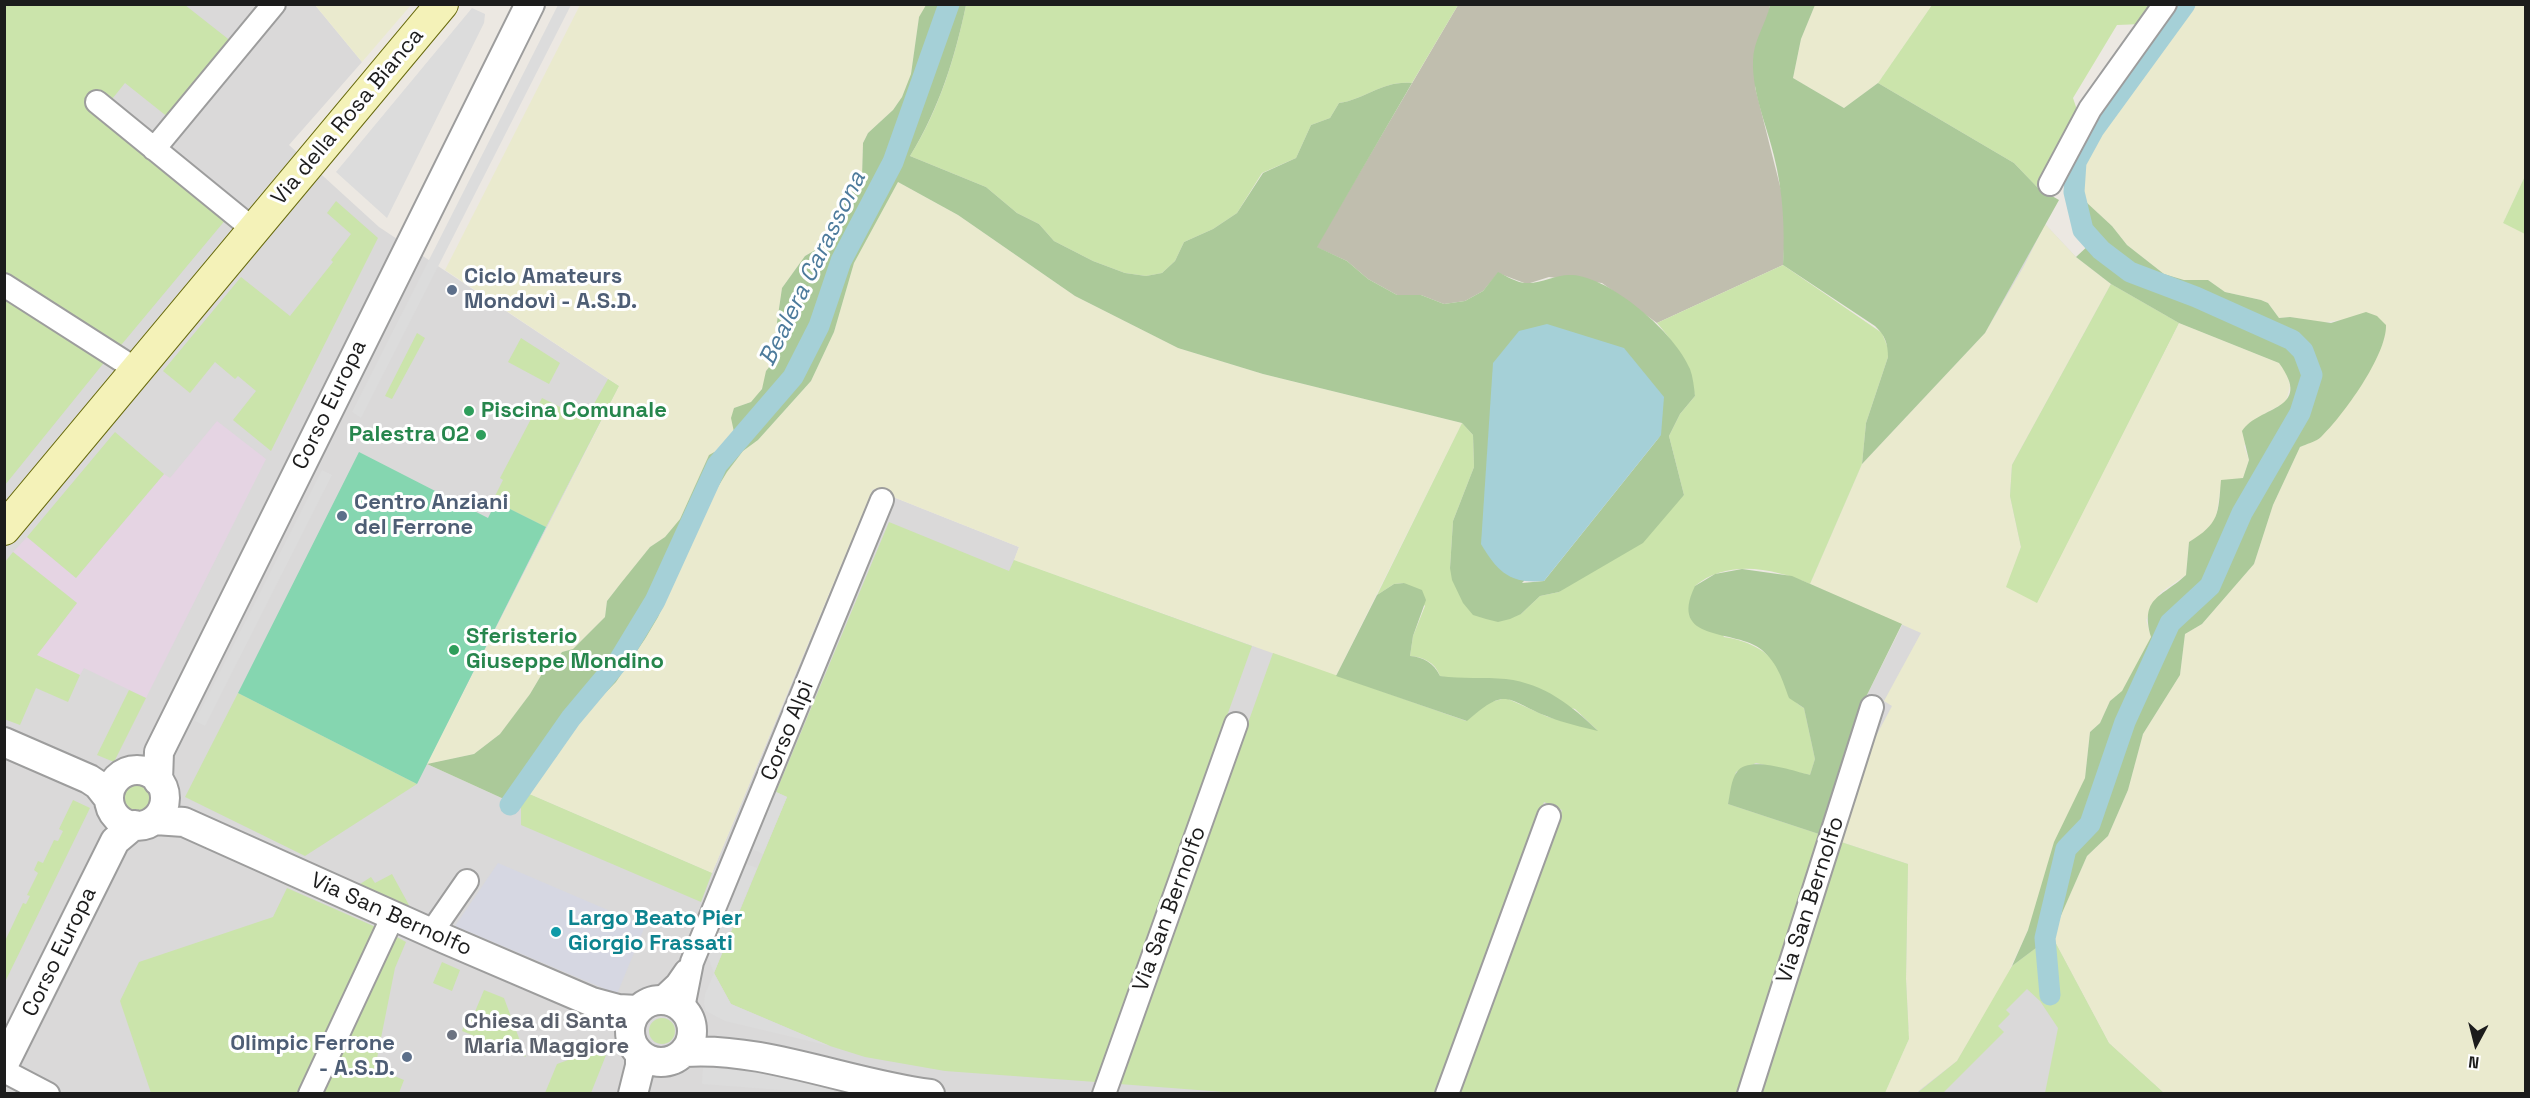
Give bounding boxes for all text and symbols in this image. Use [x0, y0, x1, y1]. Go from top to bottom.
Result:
street label: Via della Rosa Bianca [266, 23, 430, 211]
water label: Bealera Carassona [753, 167, 873, 371]
place label: Ciclo Amateurs Mondovì - A.S.D. [464, 264, 637, 316]
marker: Ciclo Amateurs Mondovì - A.S.D. [445, 283, 459, 297]
street label: Corso Europa [287, 336, 373, 474]
place label: Piscina Comunale [481, 398, 667, 424]
marker: Piscina Comunale [462, 404, 476, 418]
place label: Palestra O2 [349, 422, 469, 448]
marker: Palestra O2 [474, 428, 488, 442]
place label: Centro Anziani del Ferrone [354, 490, 508, 542]
marker: Centro Anziani del Ferrone [335, 509, 349, 523]
place label: Sferisterio Giuseppe Mondino [466, 624, 664, 676]
marker: Sferisterio Giuseppe Mondino [447, 643, 461, 657]
street label: Corso Alpi [756, 677, 820, 785]
street label: Via San Bernolfo [1772, 813, 1850, 987]
street label: Via San Bernolfo [1128, 823, 1212, 995]
street label: Via San Bernolfo [306, 868, 476, 962]
street label: Corso Europa [17, 883, 103, 1021]
place label: Largo Beato Pier Giorgio Frassati [568, 906, 743, 957]
marker: Largo Beato Pier Giorgio Frassati [549, 925, 563, 939]
place label: Chiesa di Santa Maria Maggiore [464, 1009, 629, 1060]
north arrow [2446, 1014, 2506, 1074]
marker: Chiesa di Santa Maria Maggiore [445, 1028, 459, 1042]
place label: Olimpic Ferrone - A.S.D. [230, 1031, 395, 1082]
marker: Olimpic Ferrone - A.S.D. [400, 1050, 414, 1064]
text: N [2467, 1051, 2480, 1073]

